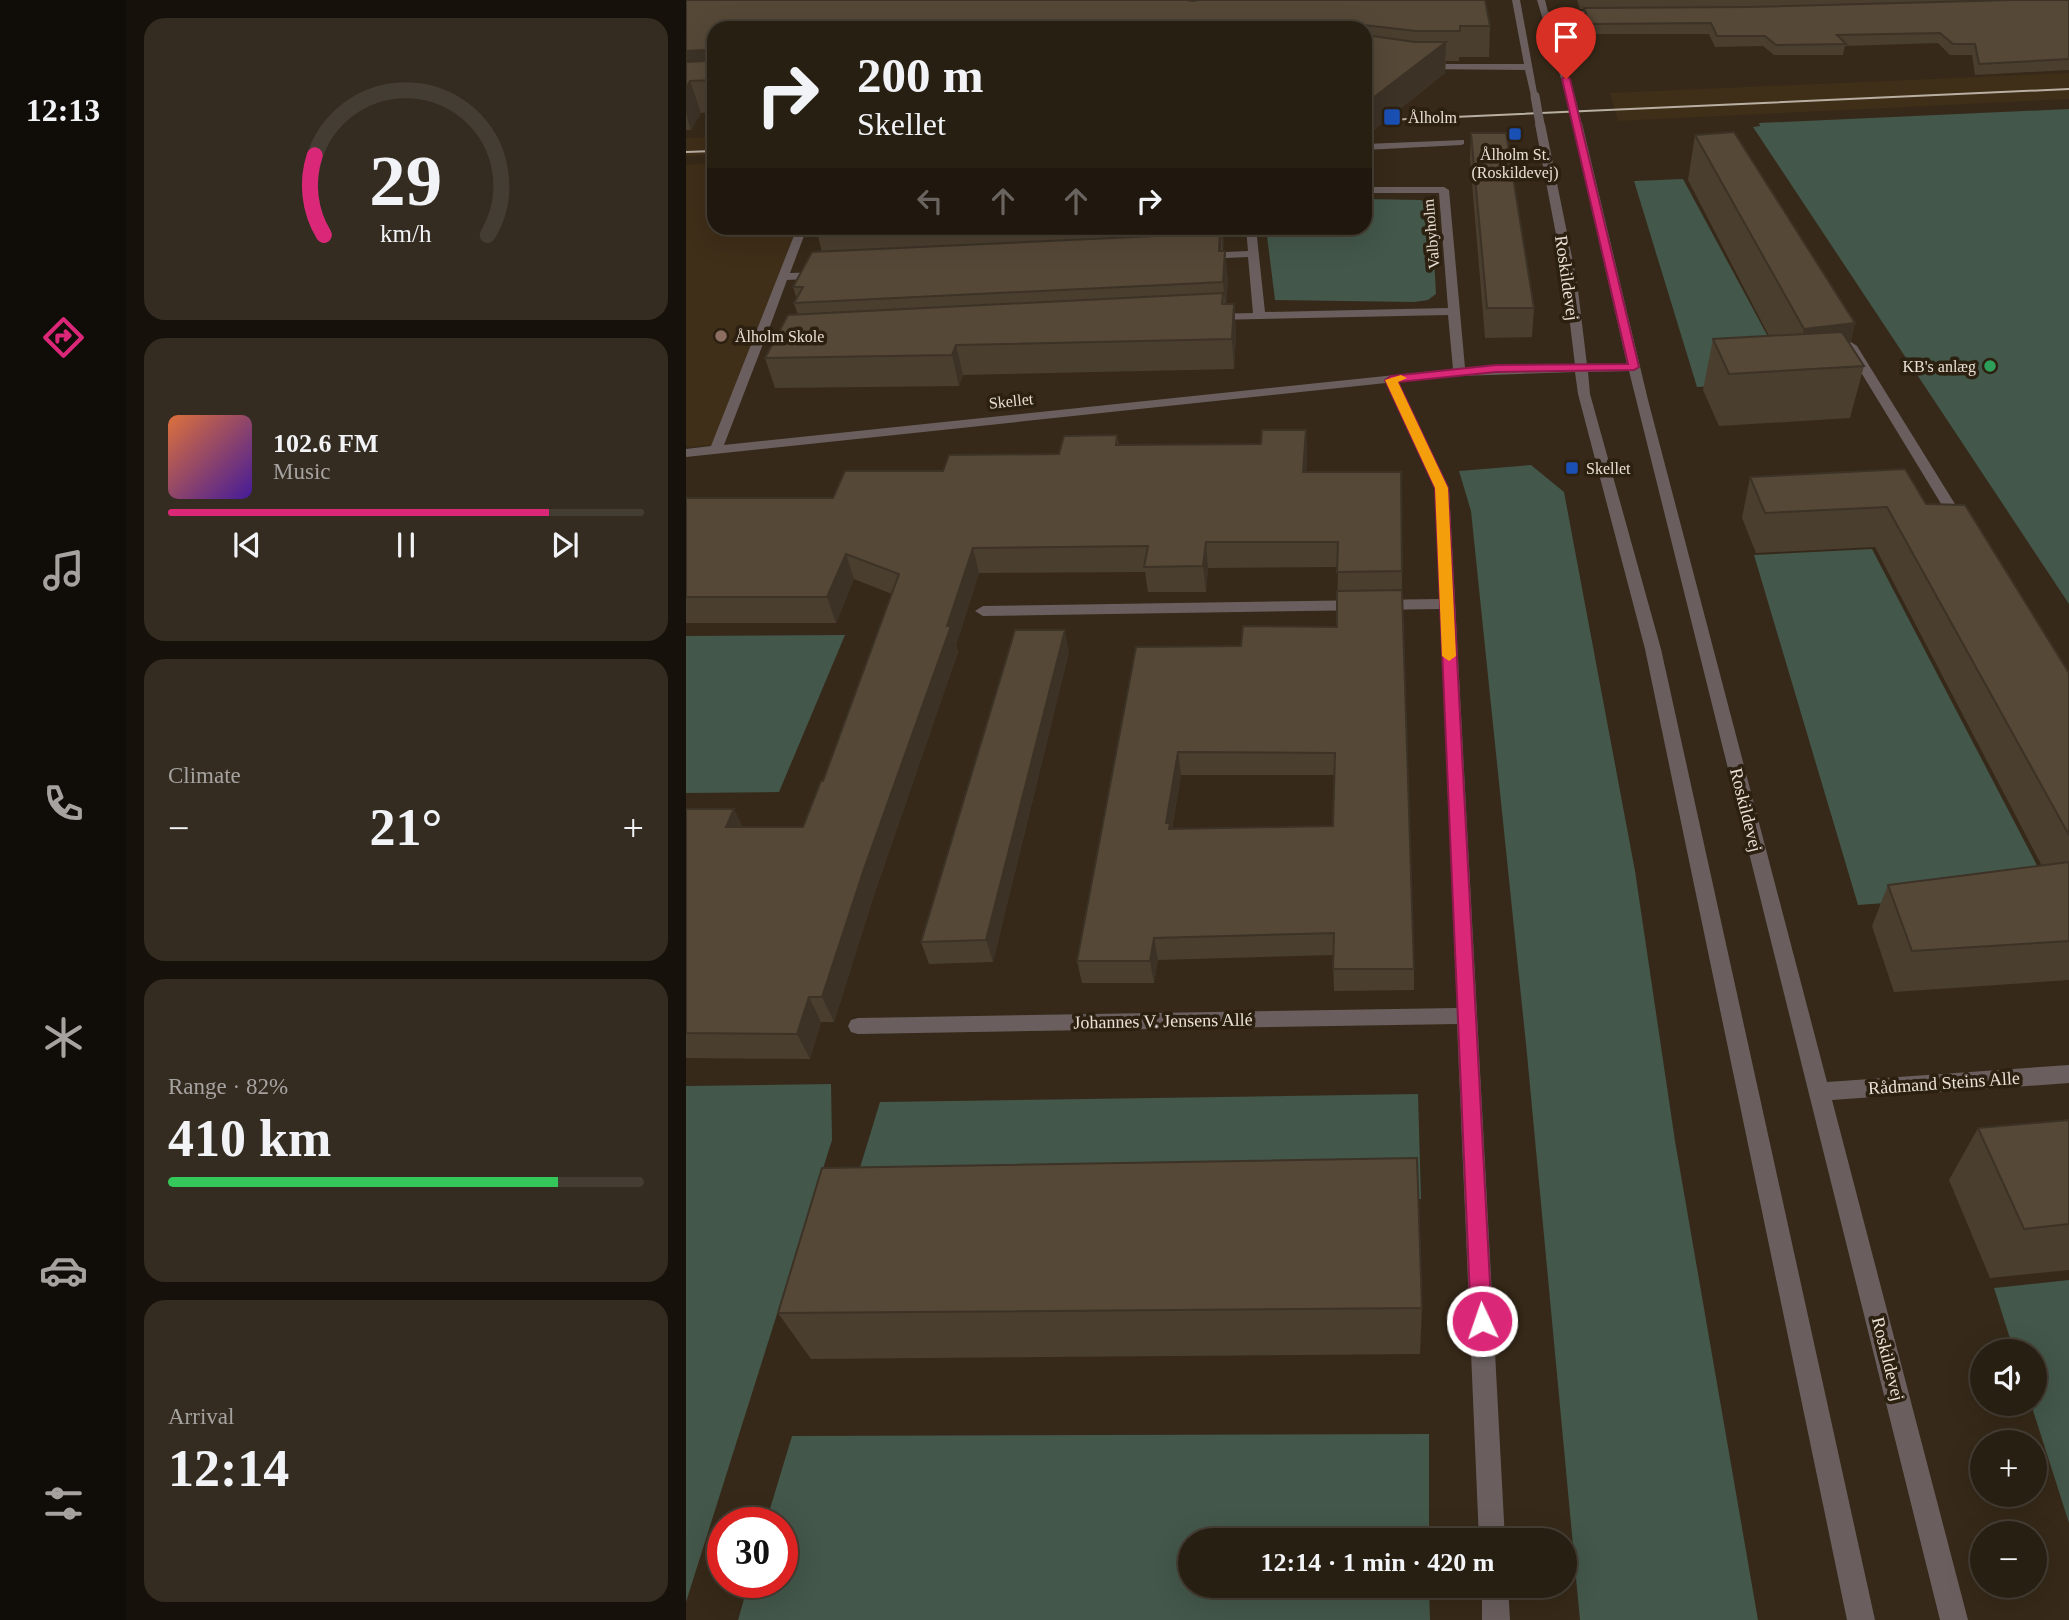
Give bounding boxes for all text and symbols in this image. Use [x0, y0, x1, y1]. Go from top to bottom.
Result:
pin [1536, 7, 1596, 79]
icon: arrive [1547, 18, 1585, 56]
text: 200 m [857, 48, 984, 103]
icon: right [742, 49, 833, 140]
text: 12:13 [26, 92, 100, 128]
text: Skellet [857, 106, 946, 142]
marker: Ålholm [1382, 107, 1402, 127]
place label: Ålholm [1408, 109, 1457, 126]
marker: Ålholm St. (Roskildevej) [1507, 126, 1523, 142]
text: 29 [370, 141, 442, 222]
place label: Ålholm St. (Roskildevej) [1471, 146, 1559, 182]
icon: left [911, 182, 949, 220]
icon: ahead [984, 182, 1022, 220]
icon: ahead [1057, 182, 1095, 220]
icon: right [1130, 182, 1168, 220]
street label: Valbyholm [1419, 198, 1444, 270]
text: km/h [380, 220, 432, 247]
street label: Roskildevej [1551, 234, 1583, 322]
icon: directions [39, 313, 88, 362]
marker: Ålholm Skole [713, 328, 729, 344]
place label: Ålholm Skole [735, 328, 824, 345]
place label: KB's anlæg [1902, 358, 1976, 376]
marker: KB's anlæg [1982, 358, 1998, 374]
street label: Skellet [988, 390, 1035, 412]
text: 102.6 FM [273, 429, 378, 458]
text: Music [273, 459, 331, 484]
marker: Skellet [1564, 460, 1580, 476]
place label: Skellet [1586, 460, 1631, 477]
icon: previous [228, 526, 266, 564]
icon: pause [387, 526, 425, 564]
icon: next [546, 526, 584, 564]
icon: music [39, 546, 88, 595]
text: Climate [168, 763, 241, 788]
street label: Roskildevej [1726, 766, 1766, 854]
icon: phone [39, 779, 88, 828]
text: 21° [370, 799, 442, 856]
text: − [168, 807, 189, 849]
text: + [623, 807, 644, 849]
street label: Johannes V. Jensens Allé [1073, 1009, 1253, 1033]
icon: climate [39, 1013, 88, 1062]
street label: Rådmand Steins Alle [1867, 1068, 2021, 1098]
text: Range · 82% [168, 1074, 288, 1099]
text: 410 km [168, 1110, 331, 1167]
icon: car [39, 1246, 88, 1295]
position arrow [1445, 1284, 1519, 1358]
street label: Roskildevej [1868, 1315, 1908, 1403]
map controls [1970, 1339, 2047, 1598]
button: sound [1970, 1339, 2047, 1416]
text: Arrival [168, 1404, 234, 1429]
button: + [1970, 1430, 2047, 1507]
text: 12:14 [168, 1440, 289, 1497]
icon: filters [39, 1479, 88, 1528]
speed limit sign: 30 [707, 1507, 798, 1598]
button: − [1970, 1521, 2047, 1598]
text: 12:14 · 1 min · 420 m [1261, 1548, 1495, 1577]

